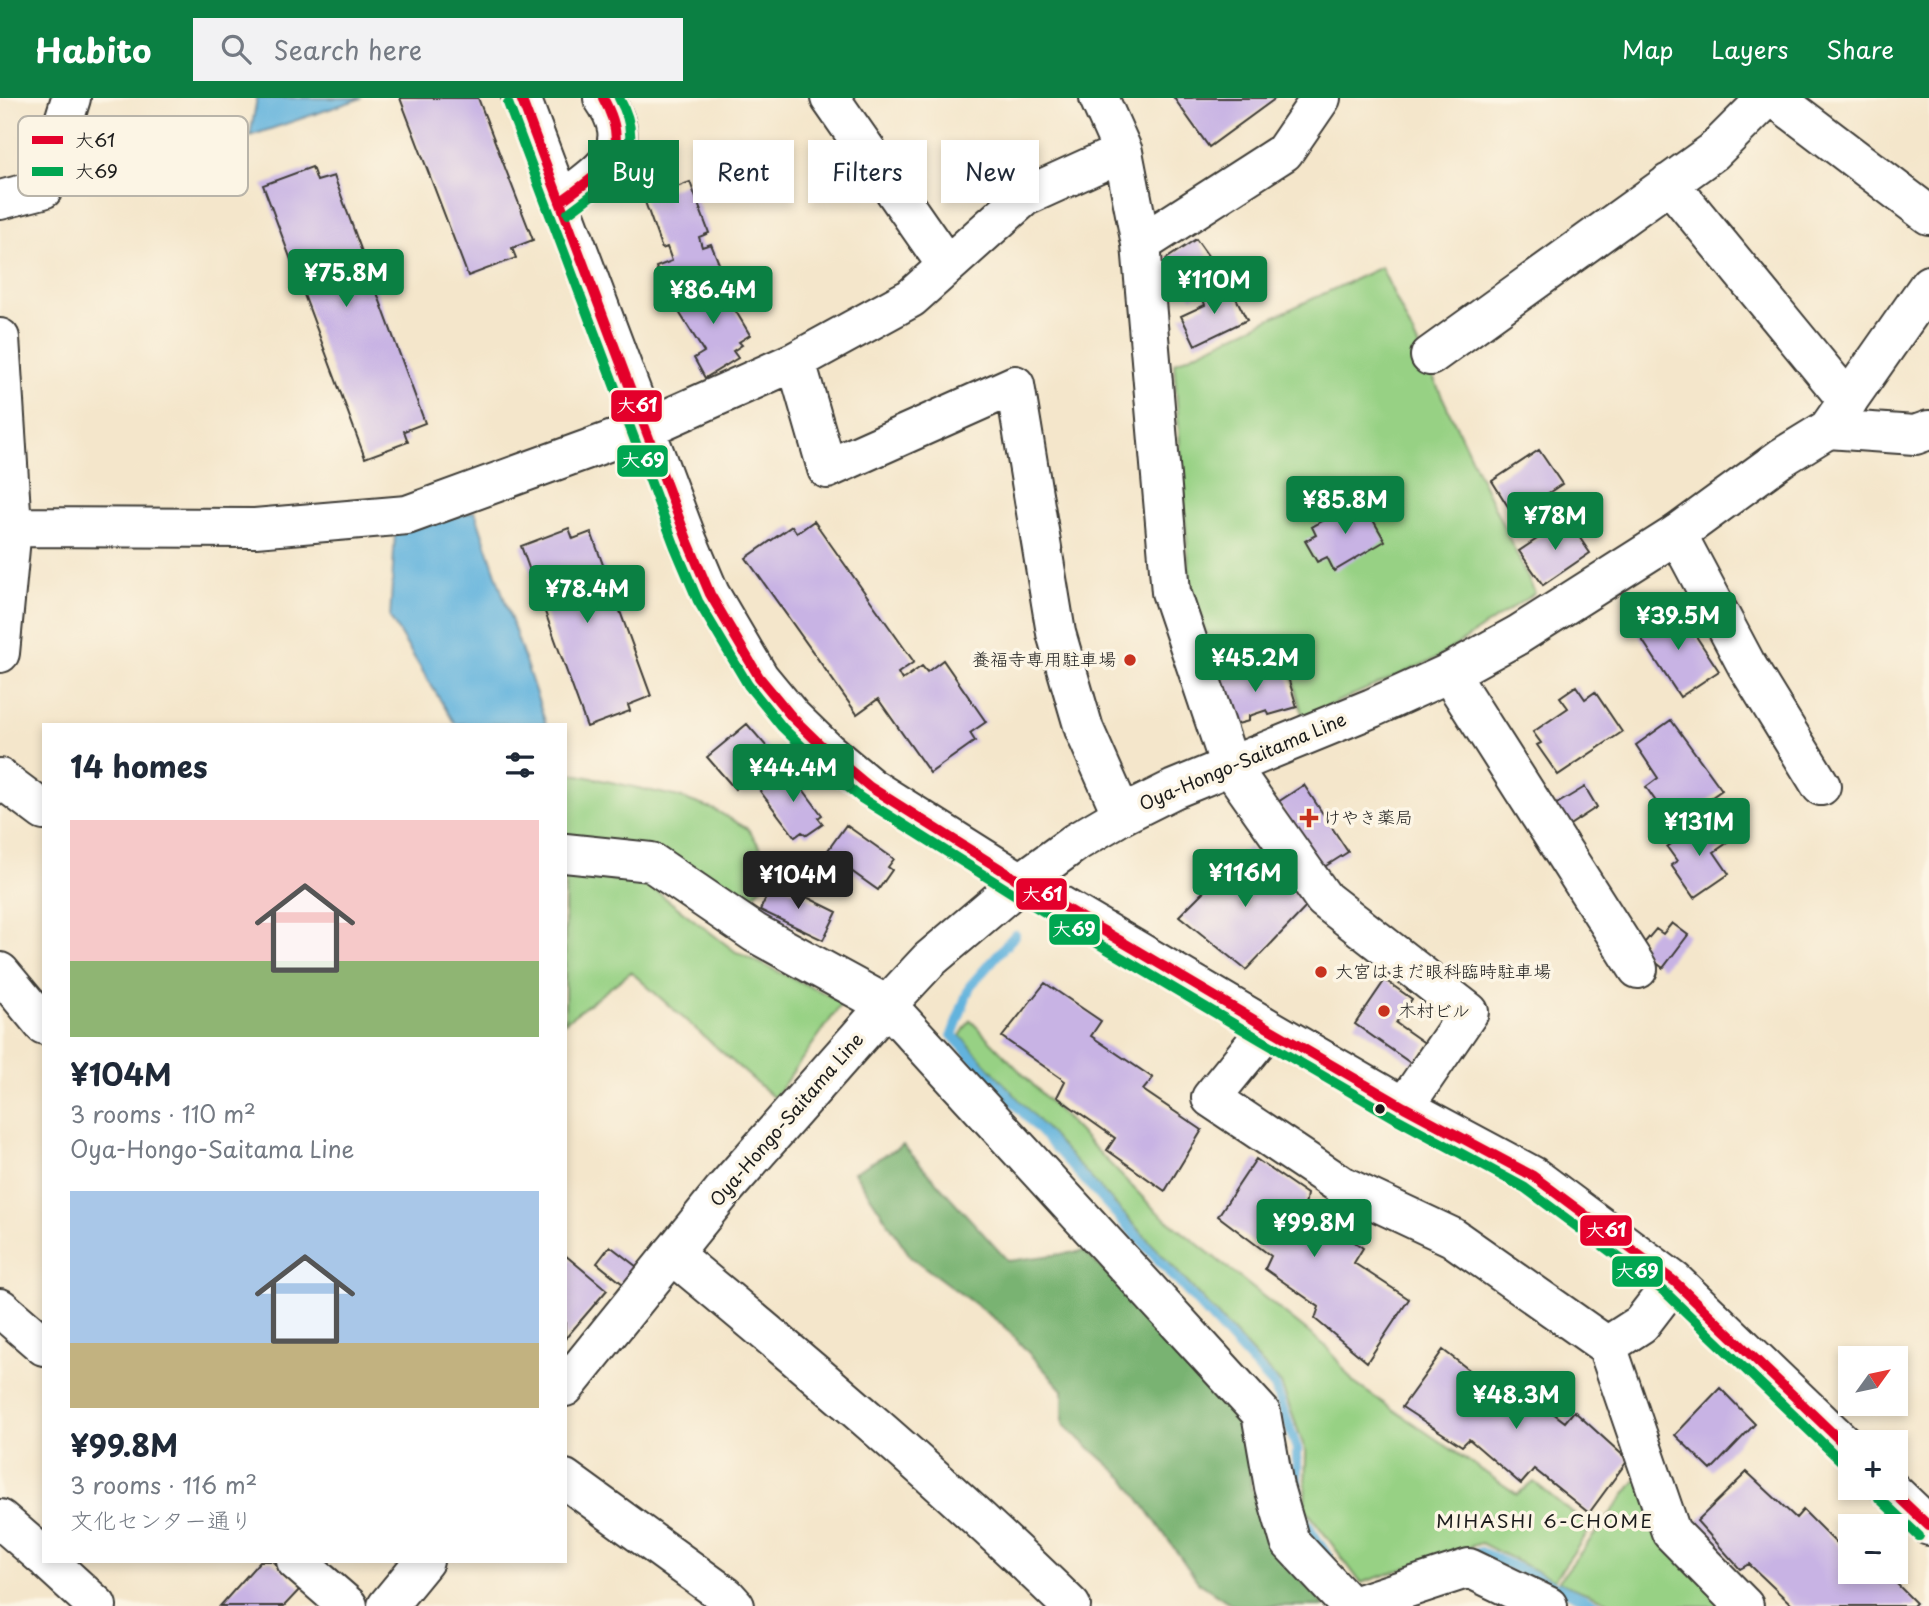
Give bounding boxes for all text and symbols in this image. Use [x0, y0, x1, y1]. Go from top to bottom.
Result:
search box [193, 18, 683, 81]
text: Habito [35, 24, 151, 74]
icon: search [217, 30, 255, 68]
text: Search here [273, 30, 422, 69]
text: Map [1622, 31, 1673, 67]
text: Layers [1711, 31, 1788, 67]
text: Share [1826, 31, 1894, 67]
legend [18, 116, 248, 196]
text: 大61 [75, 125, 115, 153]
chip: Buy [588, 140, 679, 203]
chip: Rent [693, 140, 794, 203]
chip: Filters [808, 140, 927, 203]
chip: New [941, 140, 1039, 203]
text: 大69 [75, 156, 118, 184]
pin: ¥75.8M [289, 250, 403, 309]
text: ¥75.8M [304, 254, 388, 289]
pin: ¥110M [1165, 256, 1263, 316]
text: ¥110M [1177, 261, 1251, 296]
pin: ¥86.4M [656, 266, 770, 326]
text: ¥86.4M [670, 271, 757, 306]
line badge: 大61 [610, 389, 663, 423]
text: 大61 [617, 390, 657, 418]
line badge: 大69 [616, 444, 669, 478]
text: 大69 [621, 445, 665, 473]
pin: ¥85.8M [1288, 476, 1402, 536]
text: ¥85.8M [1302, 481, 1388, 516]
pin: ¥78M [1514, 492, 1596, 552]
text: ¥78M [1523, 497, 1587, 532]
pin: ¥78.4M [530, 566, 644, 625]
text: ¥78.4M [545, 570, 629, 605]
pin: ¥39.5M [1621, 592, 1735, 652]
text: ¥39.5M [1636, 597, 1720, 632]
pin: ¥45.2M [1198, 634, 1312, 694]
text: ¥45.2M [1211, 639, 1299, 674]
place label: 養福寺専用駐車場 [972, 645, 1116, 672]
marker: 養福寺専用駐車場 [1122, 652, 1138, 668]
street label: Oya-Hongo-Saitama Line [1135, 705, 1350, 817]
text: 14 homes [70, 743, 208, 788]
pin: ¥44.4M [736, 744, 850, 804]
icon: filters [501, 746, 539, 784]
text: ¥44.4M [749, 749, 837, 784]
pin: ¥131M [1650, 798, 1748, 858]
place label: けやき薬局 [1323, 803, 1413, 830]
text: ¥131M [1664, 803, 1734, 838]
marker: けやき薬局 [1301, 810, 1317, 826]
pin: ¥116M [1196, 850, 1294, 909]
pin: ¥104M [749, 852, 847, 911]
text: ¥116M [1209, 854, 1281, 889]
text: ¥104M [759, 856, 837, 891]
icon: home [242, 865, 368, 991]
line badge: 大61 [1015, 877, 1068, 911]
text: 大61 [1022, 879, 1062, 907]
line badge: 大69 [1048, 913, 1101, 946]
text: 大69 [1052, 914, 1096, 942]
place label: 大宮はまだ眼科臨時駐車場 [1335, 957, 1551, 984]
marker: 大宮はまだ眼科臨時駐車場 [1313, 964, 1329, 980]
place label: 木村ビル [1398, 996, 1470, 1023]
marker: 木村ビル [1376, 1003, 1392, 1019]
street label: Oya-Hongo-Saitama Line [703, 1026, 869, 1212]
text: ¥104M [70, 1051, 172, 1096]
text: 3 rooms · 110 m² [70, 1096, 256, 1131]
unlabelled marker [1373, 1102, 1387, 1116]
text: Oya-Hongo-Saitama Line [70, 1131, 355, 1166]
pin: ¥99.8M [1257, 1200, 1371, 1259]
text: ¥99.8M [1273, 1204, 1355, 1239]
line badge: 大61 [1579, 1214, 1633, 1247]
text: 大61 [1586, 1215, 1626, 1243]
icon: home [242, 1236, 368, 1362]
line badge: 大69 [1611, 1255, 1664, 1288]
text: 大69 [1615, 1256, 1659, 1284]
north arrow [1838, 1346, 1908, 1416]
map controls [1838, 1346, 1908, 1584]
pin: ¥48.3M [1459, 1372, 1573, 1431]
text: ¥48.3M [1472, 1376, 1560, 1411]
text: ¥99.8M [70, 1422, 178, 1467]
button: + [1838, 1430, 1908, 1500]
text: 3 rooms · 116 m² [70, 1467, 257, 1502]
text: 文化センター通り [70, 1502, 253, 1537]
district label: MIHASHI 6-CHOME [1436, 1506, 1654, 1534]
button: − [1838, 1514, 1908, 1584]

